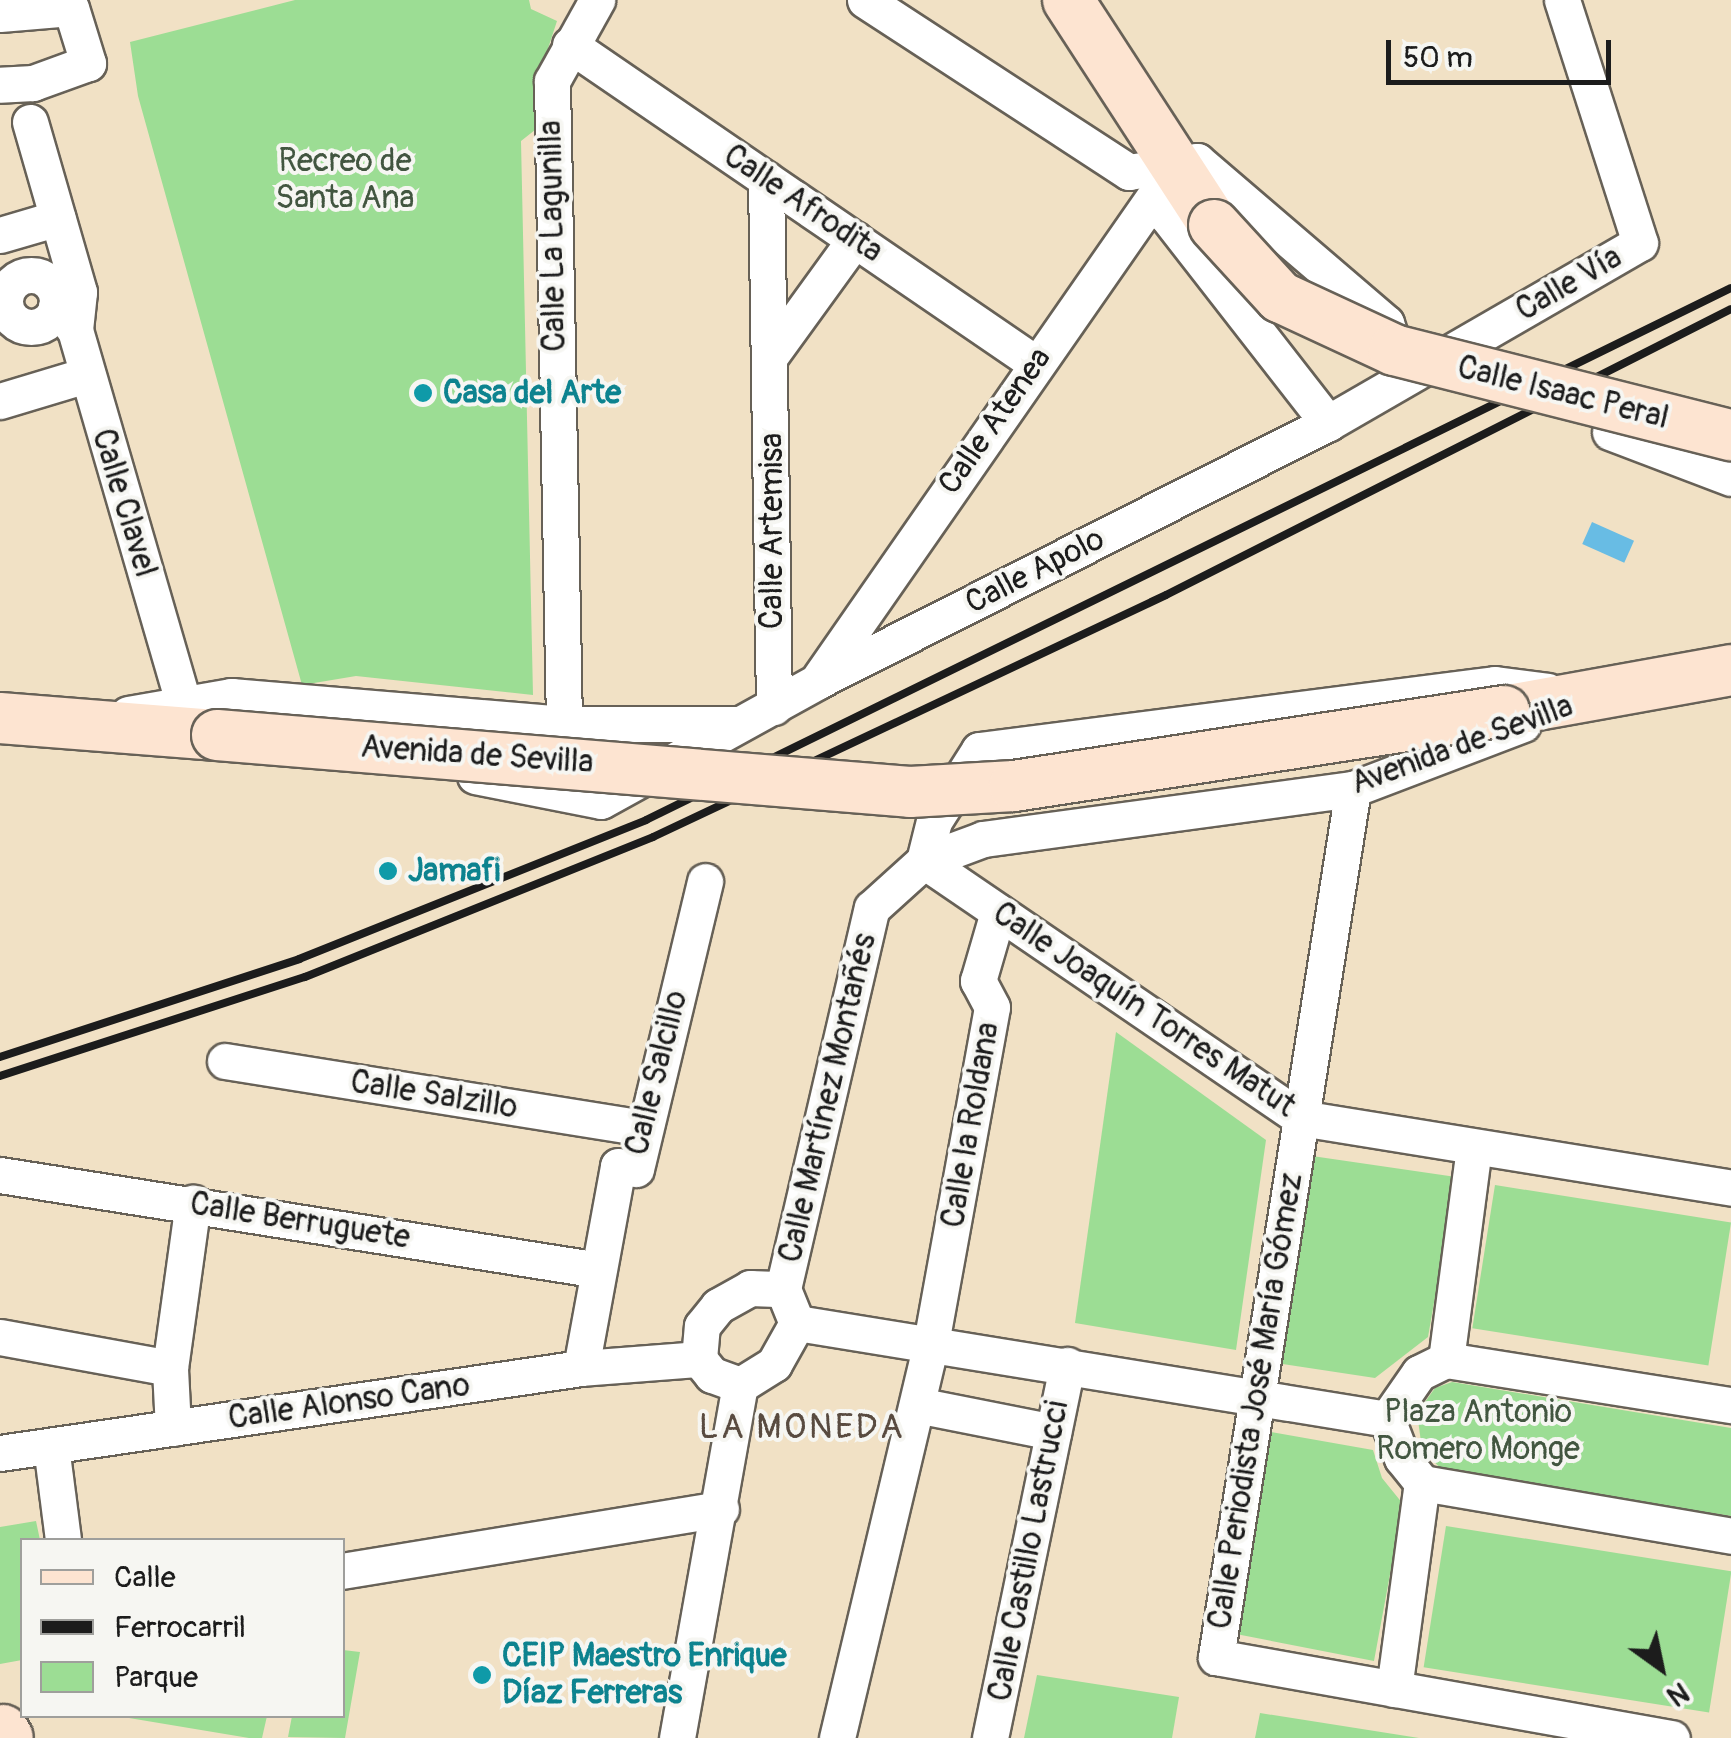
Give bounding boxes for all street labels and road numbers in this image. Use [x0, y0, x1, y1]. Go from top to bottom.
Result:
street label: Calle La Lagunilla [532, 120, 574, 352]
street label: Calle Afrodita [716, 137, 890, 271]
street label: Calle Vía [1509, 238, 1629, 330]
street label: Calle Atenea [930, 340, 1060, 502]
street label: Calle Isaac Peral [1453, 348, 1673, 438]
street label: Calle Clavel [83, 424, 165, 582]
street label: Calle Artemisa [753, 433, 791, 629]
street label: Calle Apolo [959, 520, 1111, 622]
street label: Avenida de Sevilla [1346, 687, 1578, 803]
street label: Avenida de Sevilla [359, 728, 595, 782]
street label: Calle Joaquín Torres Matut [985, 894, 1303, 1126]
street label: Calle Martínez Montañés [771, 930, 885, 1266]
street label: Calle Salcillo [618, 987, 696, 1159]
street label: Calle la Roldana [934, 1019, 1008, 1231]
street label: Calle Salzillo [348, 1063, 520, 1127]
street label: Calle Periodista José María Gómez [1201, 1170, 1311, 1632]
street label: Calle Berruguete [187, 1185, 413, 1257]
street label: Calle Alonso Cano [226, 1366, 472, 1438]
street label: Calle Castillo Lastrucci [981, 1397, 1077, 1705]

